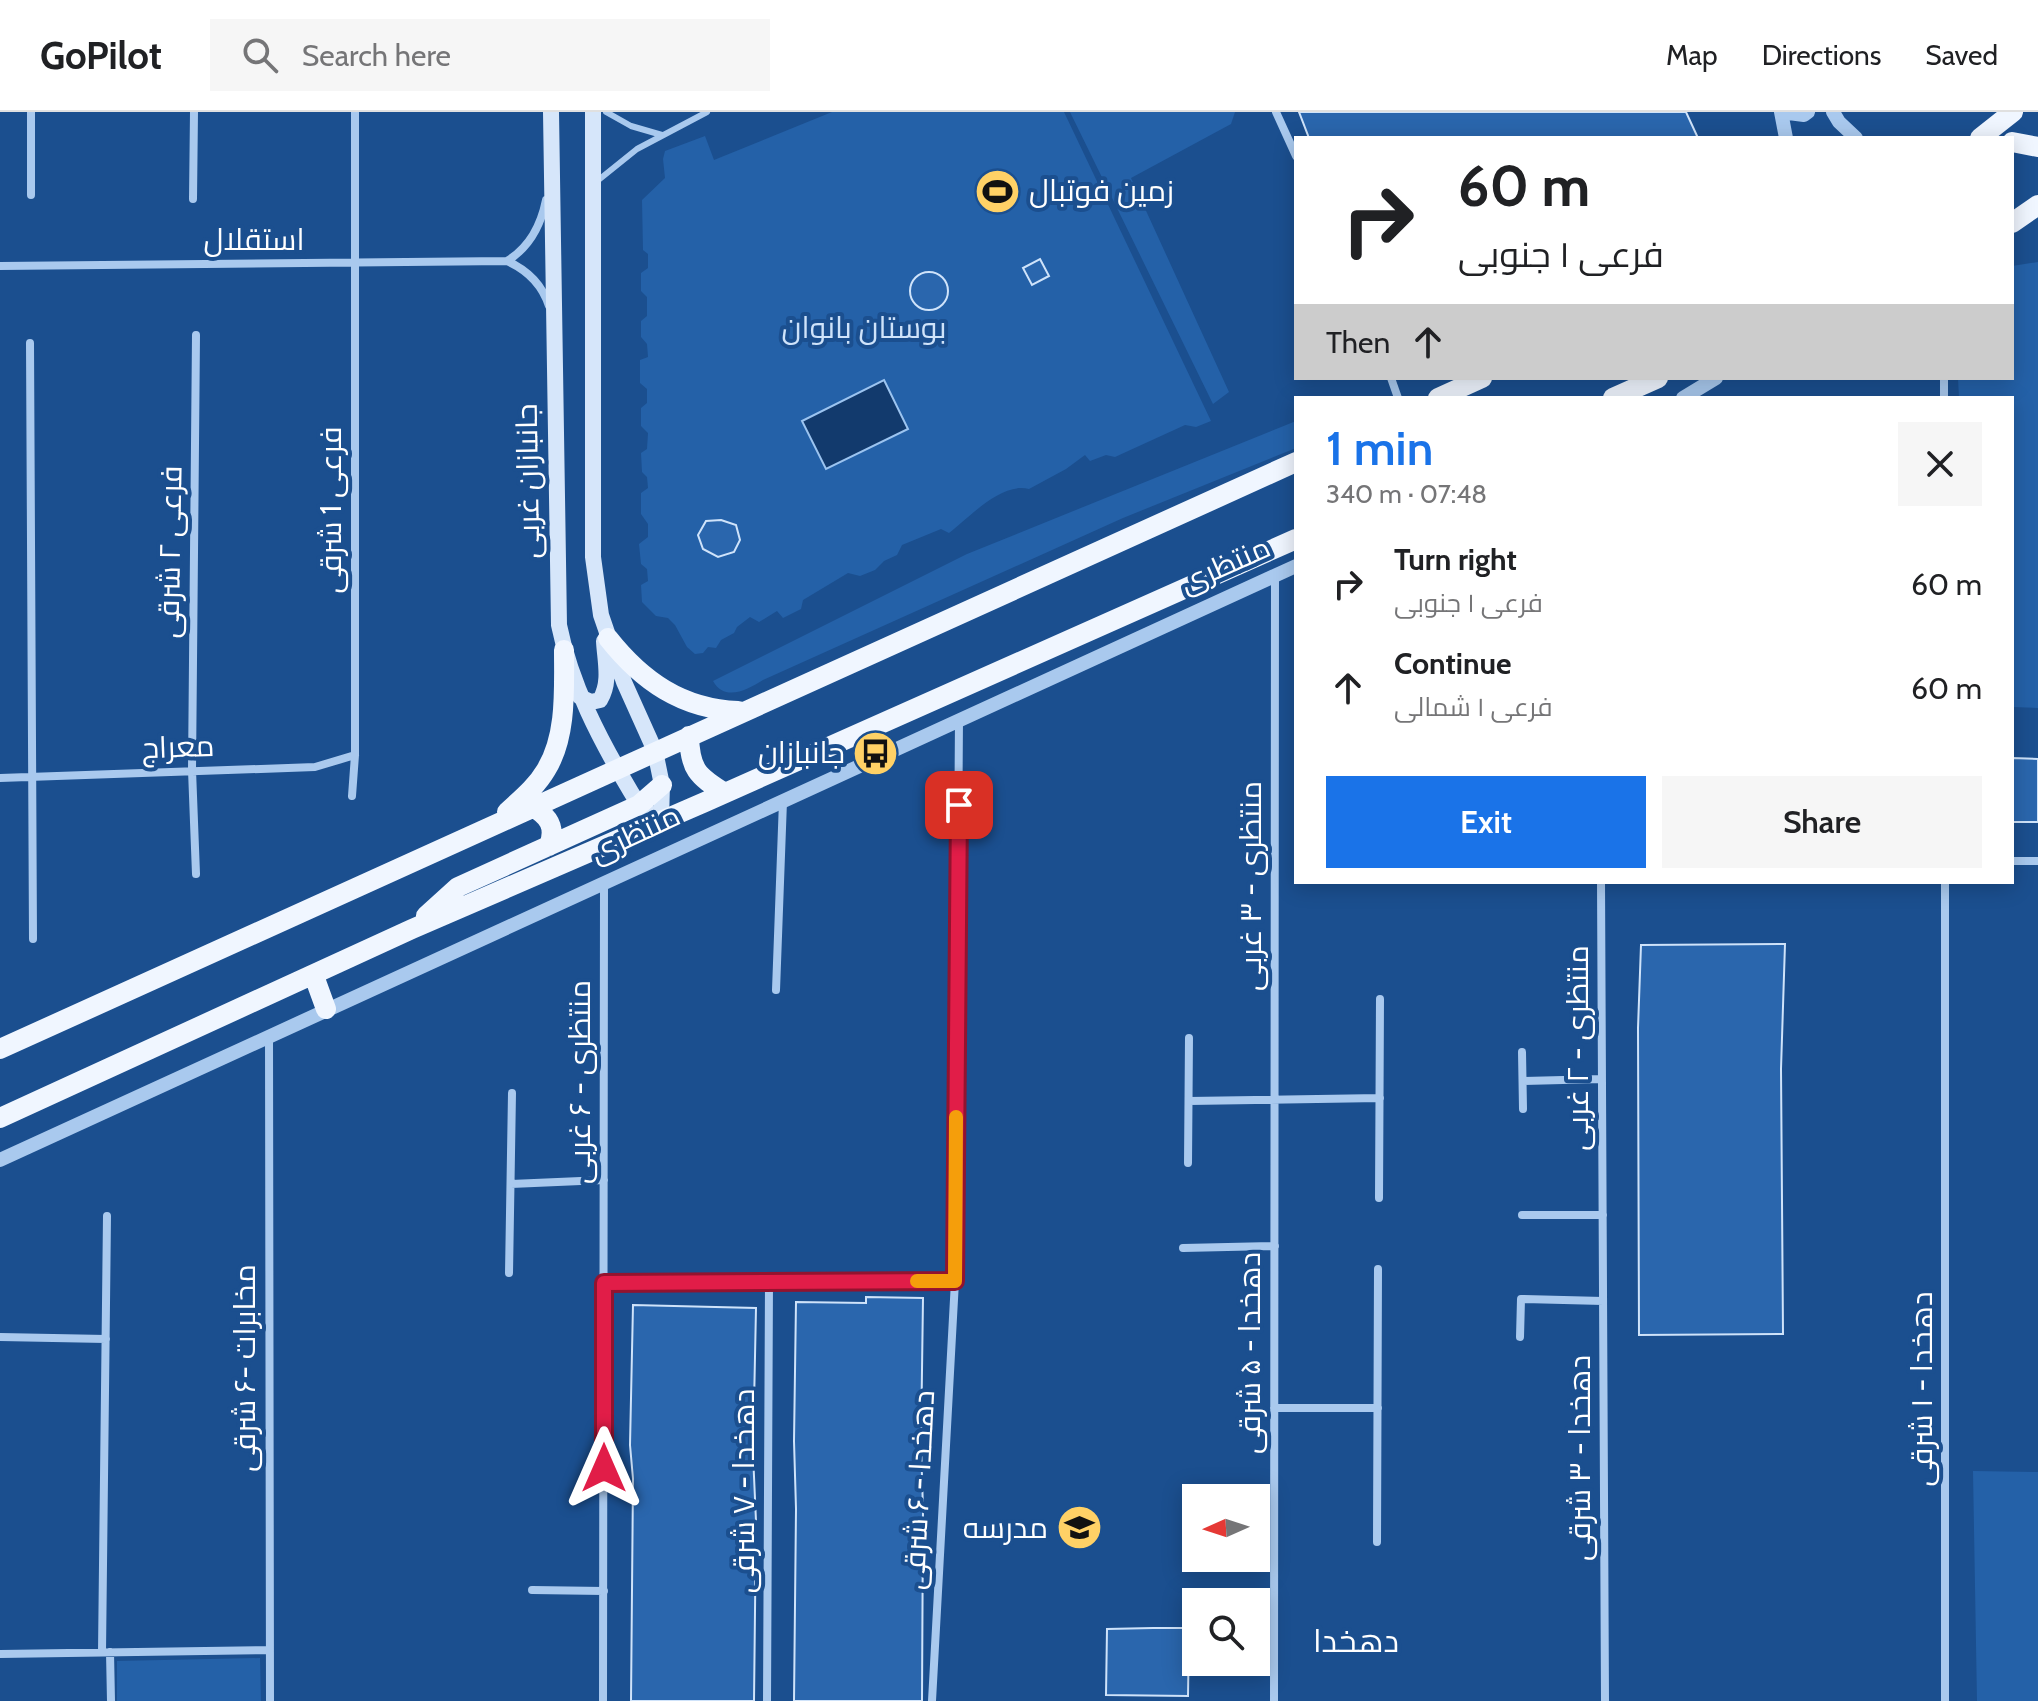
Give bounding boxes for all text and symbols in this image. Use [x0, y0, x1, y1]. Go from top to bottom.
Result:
search box [210, 19, 770, 91]
text: GoPilot [40, 32, 162, 79]
icon: search [238, 33, 282, 77]
text: Search here [302, 37, 451, 74]
text: Map [1666, 38, 1718, 72]
text: Directions [1762, 38, 1881, 72]
text: Saved [1925, 38, 1998, 72]
text: 60 m [1458, 152, 1590, 220]
sports icon: زمین فوتبال [974, 167, 1022, 215]
icon: right [1326, 168, 1430, 272]
place label: زمین فوتبال [1029, 172, 1174, 209]
street label: استقلال [204, 221, 304, 258]
text: فرعی ۱ جنوبی [1458, 232, 1664, 276]
park label: بوستان بانوان [782, 309, 946, 346]
icon: ahead [1406, 320, 1450, 364]
text: Then [1326, 324, 1390, 361]
street label: جانبازان غربی [508, 403, 547, 559]
text: 1 min [1326, 419, 1433, 477]
button: close [1898, 422, 1982, 506]
street label: فرعی 1 شرقی [312, 427, 349, 593]
street label: فرعی ۲ شرقی [149, 465, 190, 639]
text: 340 m · 07:48 [1326, 478, 1487, 510]
street label: منتظری [1174, 528, 1276, 601]
text: Turn right [1394, 541, 1517, 578]
icon: right [1326, 562, 1370, 606]
text: 60 m [1911, 566, 1982, 603]
text: فرعی ۱ جنوبی [1394, 587, 1543, 619]
text: Continue [1394, 645, 1511, 682]
icon: ahead [1326, 666, 1370, 710]
text: 60 m [1911, 670, 1982, 707]
text: فرعی ۱ شمالی [1394, 691, 1553, 723]
street label: معراج [141, 727, 215, 768]
bus stop icon: جانبازان [852, 729, 900, 777]
place label: جانبازان [758, 734, 845, 771]
pin [925, 771, 993, 839]
button: Exit [1326, 776, 1646, 868]
button: Share [1662, 776, 1982, 868]
street label: منتظری - ۳ غربی [1232, 781, 1269, 991]
icon: arrive [937, 783, 981, 827]
street label: منتظری [584, 797, 686, 870]
street label: منتظری - ۲ غربی [1559, 945, 1596, 1151]
street label: منتظری - ۶ غربی [561, 980, 598, 1184]
street label: دهخدا - ۵ شرقی [1231, 1252, 1268, 1454]
street label: مخابرات -۶ شرقی [226, 1264, 263, 1472]
street label: دهخدا - ۱ شرقی [1903, 1292, 1940, 1486]
street label: دهخدا - ۳ شرقی [1561, 1355, 1598, 1561]
street label: دهخدا - ۷ شرقی [725, 1389, 762, 1593]
street label: دهخدا - ۶ شرقی [895, 1389, 942, 1591]
position arrow [562, 1426, 646, 1510]
north arrow [1182, 1484, 1270, 1572]
map controls [1182, 1484, 1270, 1676]
school or university icon: مدرسه [1055, 1504, 1103, 1552]
place label: مدرسه [963, 1509, 1048, 1546]
button: search [1182, 1588, 1270, 1676]
district label: دهخدا [1313, 1621, 1399, 1660]

